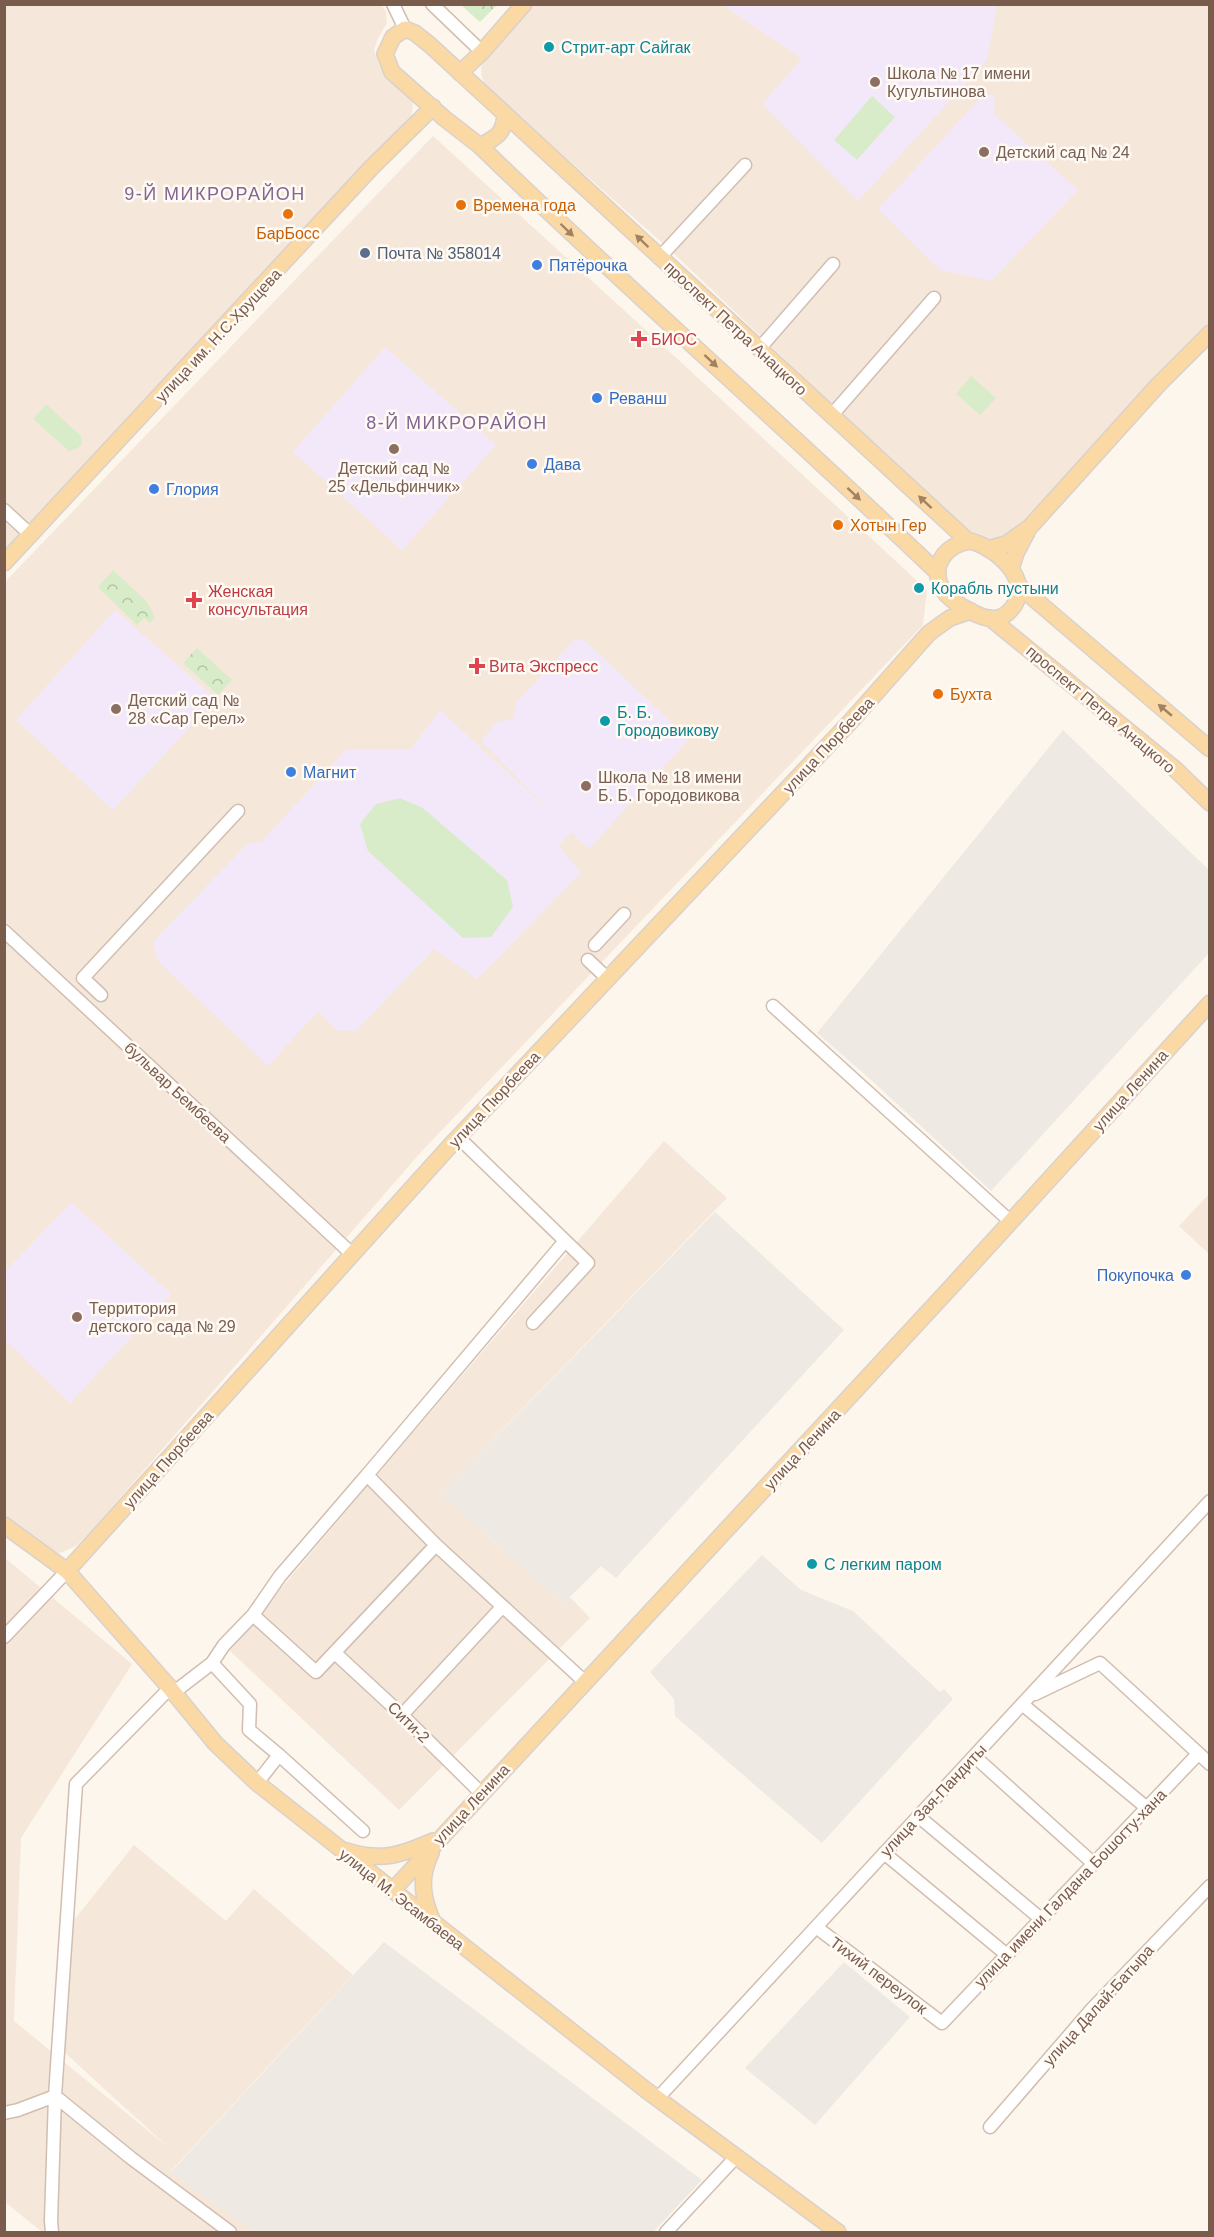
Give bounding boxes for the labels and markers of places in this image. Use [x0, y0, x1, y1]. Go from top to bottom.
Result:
place label: Стрит-арт Сайгак [561, 39, 692, 56]
marker: Стрит-арт Сайгак [542, 40, 556, 54]
place label: Школа № 17 имени Кугультинова [887, 65, 1031, 100]
marker: Школа № 17 имени Кугультинова [868, 75, 882, 89]
place label: Детский сад № 24 [996, 144, 1130, 161]
marker: Детский сад № 24 [977, 145, 991, 159]
place label: Времена года [473, 197, 576, 214]
marker: Времена года [454, 198, 468, 212]
marker: БарБосс [281, 207, 295, 221]
place label: БарБосс [256, 225, 320, 242]
place label: Почта № 358014 [377, 245, 501, 262]
marker: Почта № 358014 [358, 246, 372, 260]
place label: Пятёрочка [549, 257, 628, 274]
marker: Пятёрочка [530, 258, 544, 272]
place label: БИОС [651, 331, 697, 348]
marker: БИОС [632, 332, 646, 346]
place label: Реванш [609, 390, 667, 407]
marker: Реванш [590, 391, 604, 405]
marker: Детский сад № 25 «Дельфинчик» [387, 442, 401, 456]
place label: Дава [544, 456, 581, 473]
marker: Дава [525, 457, 539, 471]
place label: Детский сад № 25 «Дельфинчик» [328, 460, 460, 495]
place label: Глория [166, 481, 219, 498]
marker: Глория [147, 482, 161, 496]
place label: Хотын Гер [850, 517, 927, 534]
marker: Хотын Гер [831, 518, 845, 532]
place label: Корабль пустыни [931, 580, 1059, 597]
marker: Корабль пустыни [912, 581, 926, 595]
place label: Женская консультация [208, 583, 308, 618]
marker: Женская консультация [185, 591, 203, 609]
place label: Вита Экспресс [489, 658, 598, 675]
marker: Вита Экспресс [470, 659, 484, 673]
place label: Бухта [950, 686, 992, 703]
marker: Бухта [931, 687, 945, 701]
place label: Детский сад № 28 «Сар Герел» [128, 692, 245, 727]
marker: Детский сад № 28 «Сар Герел» [109, 702, 123, 716]
place label: Б. Б. Городовикову [617, 704, 719, 739]
marker: Б. Б. Городовикову [598, 714, 612, 728]
place label: Магнит [303, 764, 357, 781]
marker: Магнит [284, 765, 298, 779]
place label: Школа № 18 имени Б. Б. Городовикова [598, 769, 742, 804]
marker: Школа № 18 имени Б. Б. Городовикова [579, 779, 593, 793]
place label: Покупочка [1097, 1267, 1174, 1284]
marker: Покупочка [1179, 1268, 1193, 1282]
place label: Территория детского сада № 29 [89, 1300, 236, 1335]
marker: Территория детского сада № 29 [70, 1310, 84, 1324]
place label: С легким паром [824, 1556, 942, 1573]
marker: С легким паром [805, 1557, 819, 1571]

